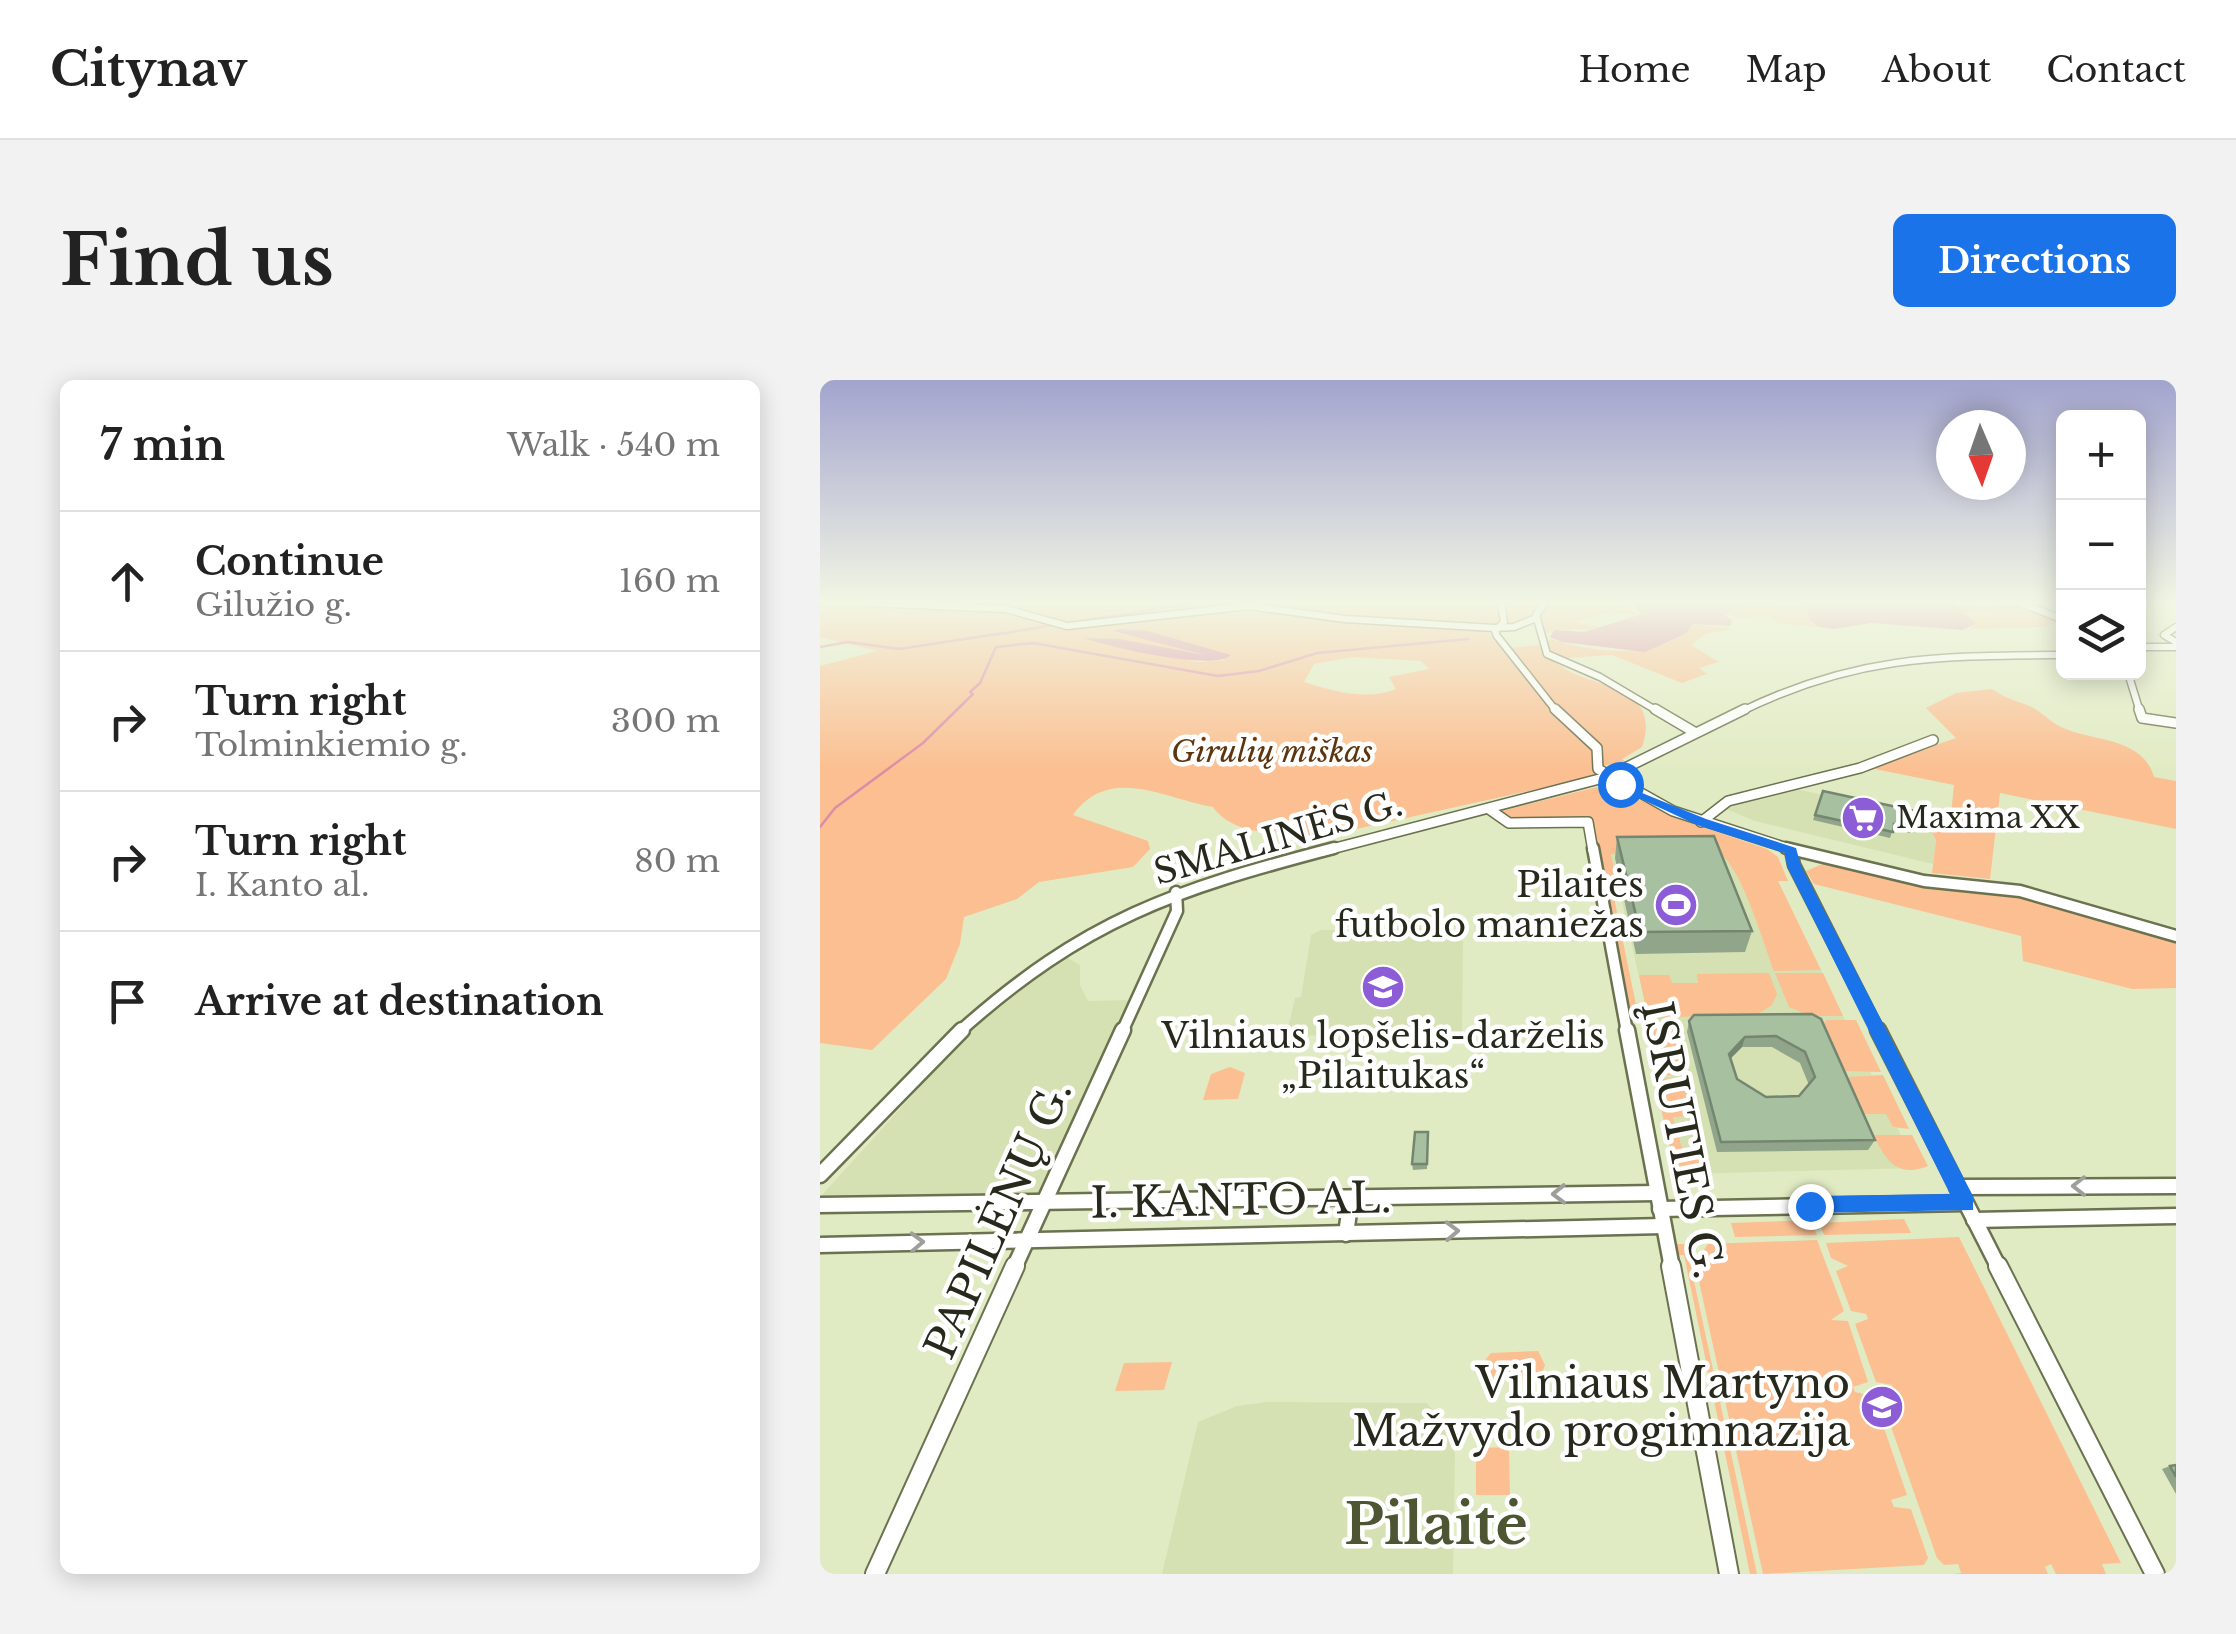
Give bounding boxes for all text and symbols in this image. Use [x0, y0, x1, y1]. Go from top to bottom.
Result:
text: Citynav [50, 39, 247, 99]
text: Home [1579, 48, 1691, 91]
text: Map [1746, 48, 1827, 91]
text: About [1882, 48, 1991, 91]
text: Contact [2046, 48, 2186, 91]
button: Directions [1893, 214, 2176, 307]
text: Find us [60, 217, 334, 304]
north arrow [1936, 410, 2026, 500]
map controls [2056, 410, 2146, 680]
button: + [2056, 410, 2146, 500]
text: 7 min [100, 419, 225, 471]
text: Walk · 540 m [507, 425, 720, 465]
button: − [2056, 500, 2146, 590]
text: Continue [195, 538, 384, 585]
icon: ahead [100, 554, 155, 609]
text: 160 m [619, 561, 720, 601]
text: Gilužio g. [195, 585, 352, 625]
button: layers [2056, 590, 2146, 680]
text: Turn right [195, 678, 406, 725]
icon: right [100, 694, 155, 749]
text: 300 m [611, 701, 720, 741]
text: Tolminkiemio g. [195, 725, 468, 765]
park label: Girulių miškas [1171, 733, 1373, 770]
route start [1598, 762, 1644, 808]
street label: SMALINĖS G. [1149, 781, 1407, 894]
supermarket icon: Maxima XX [1840, 795, 1886, 841]
place label: Maxima XX [1896, 799, 2080, 836]
text: Turn right [195, 818, 406, 865]
icon: right [100, 834, 155, 889]
text: 80 m [634, 841, 720, 881]
place label: Pilaitės futbolo maniežas [1335, 863, 1644, 946]
text: I. Kanto al. [195, 865, 369, 905]
sports icon: Pilaitės futbolo maniežas [1653, 882, 1699, 928]
school or university icon: Vilniaus lopšelis-darželis „Pilaitukas“ [1360, 964, 1406, 1010]
icon: arrive [100, 974, 155, 1029]
text: Arrive at destination [195, 978, 604, 1025]
street label: ĮSRUTIES G. [1631, 997, 1735, 1283]
place label: Vilniaus lopšelis-darželis „Pilaitukas“ [1160, 1014, 1605, 1097]
street label: PAPILĖNŲ G. [913, 1072, 1083, 1366]
street label: I. KANTO AL. [1090, 1171, 1392, 1229]
one-way arrow [2070, 1175, 2086, 1197]
one-way arrow [1551, 1183, 1566, 1205]
route end [1788, 1184, 1834, 1230]
one-way arrow [1445, 1221, 1461, 1242]
one-way arrow [910, 1232, 926, 1253]
place label: Vilniaus Martyno Mažvydo progimnazija [1352, 1357, 1851, 1457]
school or university icon: Vilniaus Martyno Mažvydo progimnazija [1859, 1384, 1905, 1430]
district label: Pilaitė [1344, 1491, 1528, 1559]

